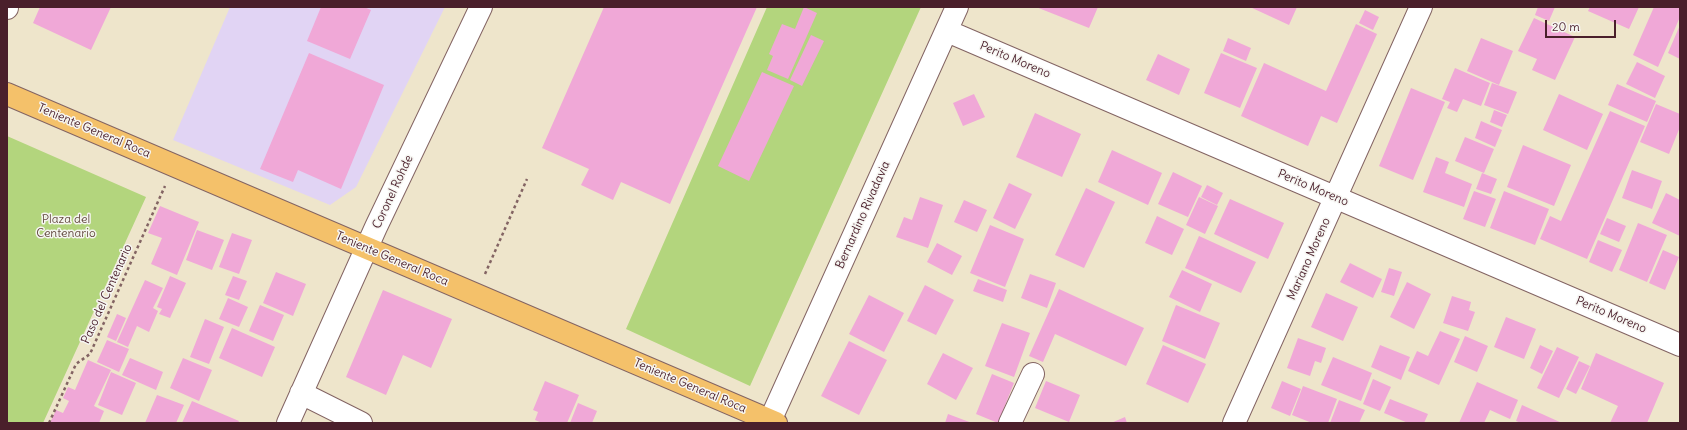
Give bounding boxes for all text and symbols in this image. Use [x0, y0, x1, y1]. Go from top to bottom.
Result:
scale bar [1547, 12, 1618, 38]
text: 20 m [1552, 19, 1580, 34]
street label: Perito Moreno [977, 39, 1053, 81]
street label: Teniente General Roca [36, 101, 152, 161]
street label: Coronel Rohde [370, 153, 416, 231]
street label: Bernardino Rivadavia [833, 159, 893, 271]
street label: Perito Moreno [1275, 167, 1351, 209]
park label: Plaza del Centenario [36, 213, 96, 241]
street label: Mariano Moreno [1284, 216, 1334, 302]
street label: Teniente General Roca [334, 229, 450, 289]
street label: Paso del Centenario [79, 242, 135, 346]
street label: Perito Moreno [1573, 294, 1649, 336]
street label: Teniente General Roca [632, 356, 748, 416]

